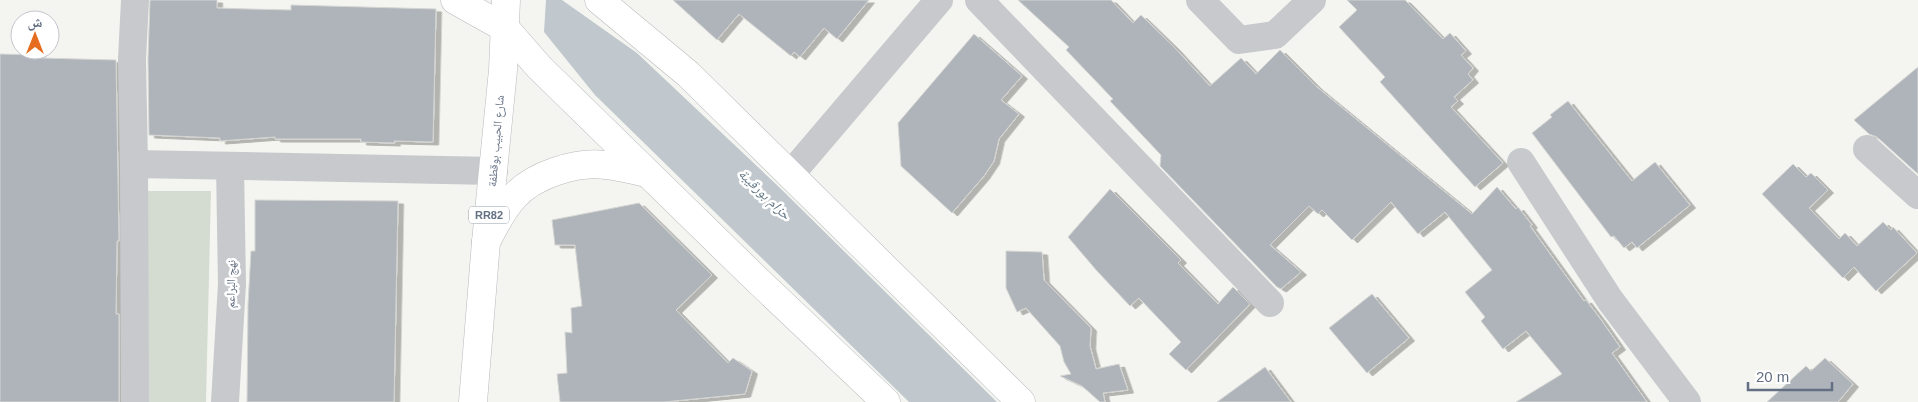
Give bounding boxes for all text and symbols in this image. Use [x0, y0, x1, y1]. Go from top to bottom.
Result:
north arrow [10, 10, 60, 60]
text: ش [28, 14, 43, 31]
street label: شارع الحبيب بوقطفة [485, 94, 508, 188]
water label: حزام بورقيبة [734, 165, 795, 225]
road number: RR82 [469, 206, 509, 224]
street label: نهج البراعم [224, 260, 239, 308]
scale bar [1748, 360, 1832, 392]
text: 20 m [1756, 368, 1789, 385]

